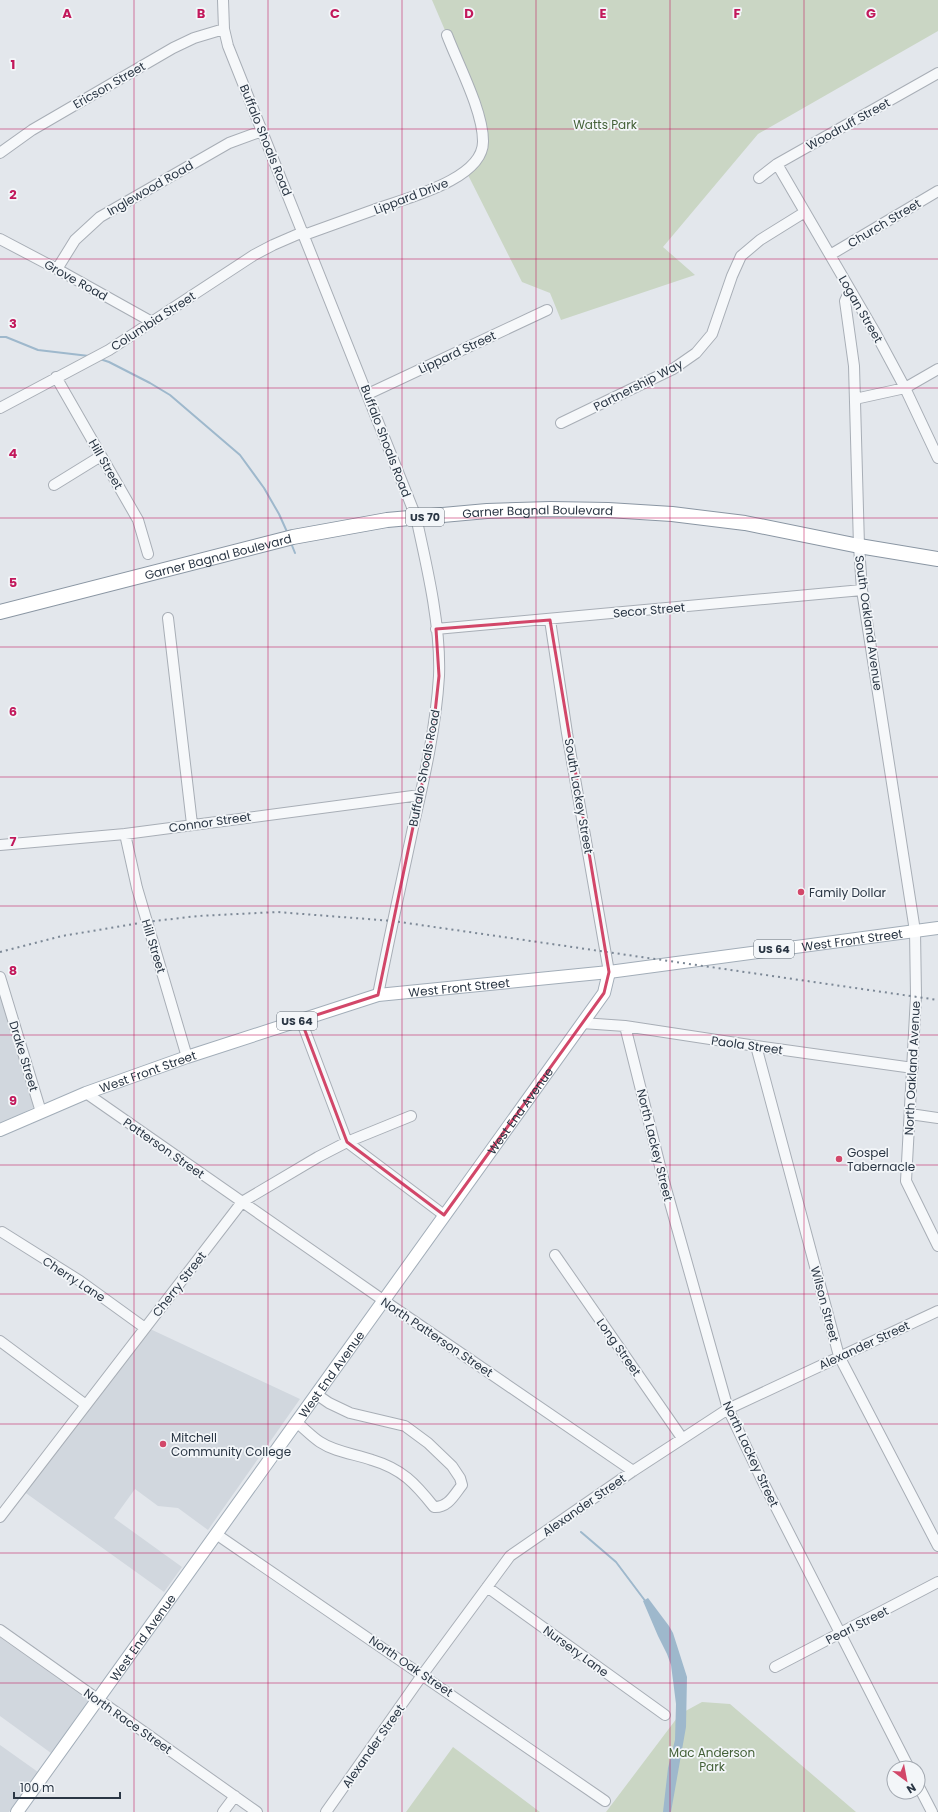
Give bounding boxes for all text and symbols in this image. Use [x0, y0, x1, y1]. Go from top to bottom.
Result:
text: A [62, 4, 72, 23]
text: B [197, 4, 206, 23]
text: C [330, 4, 340, 23]
text: D [464, 4, 474, 23]
text: E [599, 4, 607, 23]
text: F [733, 4, 741, 23]
text: G [866, 4, 876, 23]
text: 1 [11, 55, 15, 74]
street label: Ericson Street [70, 57, 148, 113]
street label: Buffalo Shoals Road [236, 82, 296, 198]
street label: Woodruff Street [803, 94, 893, 154]
park label: Watts Park [573, 116, 638, 133]
street label: Inglewood Road [104, 156, 196, 220]
street label: Lippard Drive [371, 174, 451, 218]
text: 2 [9, 185, 17, 204]
street label: Church Street [844, 194, 924, 252]
street label: Grove Road [41, 256, 111, 304]
street label: Logan Street [835, 272, 887, 346]
street label: Columbia Street [108, 287, 198, 355]
text: 3 [9, 314, 17, 333]
street label: Lippard Street [416, 327, 498, 377]
street label: Partnership Way [590, 355, 686, 415]
street label: Buffalo Shoals Road [357, 382, 415, 500]
street label: Hill Street [85, 436, 127, 492]
text: 4 [9, 444, 18, 463]
street label: Garner Bagnal Boulevard [461, 500, 614, 522]
road number: US 70 [406, 508, 444, 526]
street label: Garner Bagnal Boulevard [143, 529, 293, 583]
street label: South Oakland Avenue [851, 554, 887, 692]
text: 5 [9, 573, 17, 592]
street label: Secor Street [612, 598, 686, 622]
text: 6 [9, 702, 17, 721]
street label: Buffalo Shoals Road [404, 708, 444, 828]
street label: South Lackey Street [560, 737, 598, 855]
street label: Connor Street [168, 808, 252, 836]
text: 7 [10, 832, 17, 851]
place label: Family Dollar [809, 884, 887, 901]
marker: Family Dollar [796, 887, 806, 897]
street label: Hill Street [138, 917, 170, 975]
street label: West Front Street [800, 924, 904, 955]
road number: US 64 [754, 940, 794, 958]
text: 8 [9, 961, 17, 980]
street label: West Front Street [407, 973, 510, 1000]
street label: North Oakland Avenue [900, 1000, 924, 1136]
road number: US 64 [277, 1012, 317, 1030]
street label: Drake Street [5, 1019, 43, 1093]
street label: Paola Street [710, 1032, 784, 1058]
street label: West Front Street [97, 1046, 198, 1096]
street label: West End Avenue [483, 1064, 557, 1158]
street label: North Lackey Street [633, 1087, 677, 1203]
text: 9 [9, 1091, 17, 1110]
street label: Patterson Street [120, 1114, 208, 1182]
place label: Gospel Tabernacle [847, 1144, 915, 1175]
marker: Gospel Tabernacle [834, 1154, 844, 1164]
street label: Cherry Street [148, 1248, 210, 1320]
street label: Cherry Lane [39, 1252, 109, 1306]
street label: Wilson Street [807, 1264, 843, 1344]
street label: North Patterson Street [378, 1293, 496, 1381]
street label: Long Street [593, 1315, 645, 1379]
street label: Alexander Street [816, 1317, 912, 1373]
street label: West End Avenue [294, 1327, 368, 1421]
street label: North Lackey Street [719, 1398, 783, 1510]
place label: Mitchell Community College [171, 1429, 291, 1460]
marker: Mitchell Community College [158, 1439, 168, 1449]
street label: Alexander Street [539, 1470, 629, 1540]
street label: West End Avenue [105, 1590, 179, 1684]
street label: Pearl Street [823, 1602, 891, 1648]
street label: Nursery Lane [540, 1621, 612, 1681]
street label: North Oak Street [366, 1632, 456, 1700]
street label: North Race Street [80, 1684, 176, 1758]
street label: Alexander Street [338, 1701, 408, 1791]
park label: Mac Anderson Park [669, 1744, 755, 1775]
north arrow [886, 1760, 926, 1800]
scale bar [14, 1774, 120, 1800]
text: 100 m [20, 1779, 54, 1796]
text: N [904, 1780, 919, 1797]

